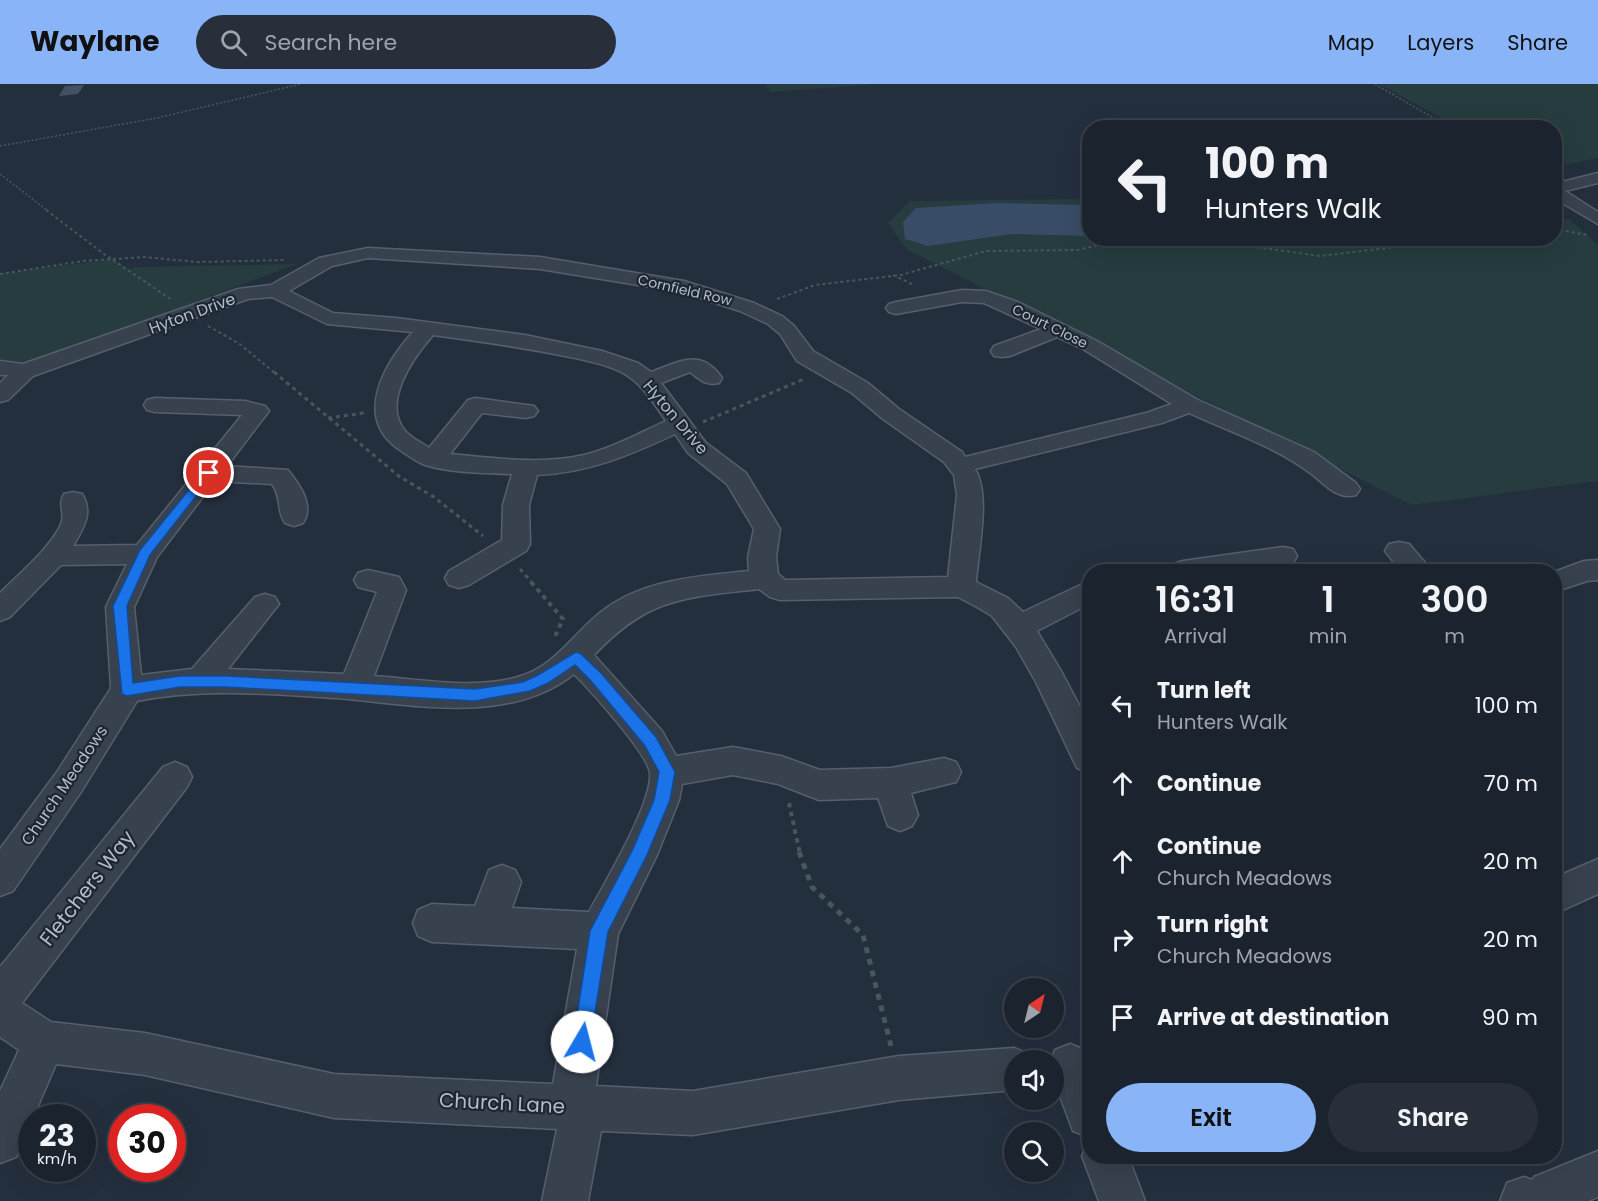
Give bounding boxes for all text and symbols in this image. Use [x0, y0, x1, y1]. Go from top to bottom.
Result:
search box [196, 15, 616, 69]
text: Waylane [30, 22, 160, 61]
icon: search [217, 26, 250, 59]
text: Search here [265, 27, 397, 58]
text: Map [1328, 28, 1374, 57]
text: Layers [1407, 28, 1474, 57]
text: Share [1507, 28, 1568, 57]
text: 100 m [1205, 134, 1329, 193]
icon: left [1106, 144, 1184, 222]
text: Hunters Walk [1205, 190, 1381, 227]
street label: Cornfield Row [636, 269, 735, 311]
street label: Hyton Drive [146, 287, 239, 340]
street label: Court Close [1009, 299, 1092, 353]
street label: Hyton Drive [638, 375, 714, 460]
pin [183, 447, 234, 498]
icon: arrive [192, 456, 225, 489]
text: 16:31 [1155, 574, 1236, 625]
text: 1 [1322, 574, 1335, 625]
text: 300 [1421, 574, 1489, 625]
text: Arrival [1164, 622, 1227, 650]
text: min [1309, 622, 1347, 650]
text: m [1444, 622, 1465, 650]
text: Turn left [1157, 675, 1251, 706]
icon: left [1106, 689, 1139, 722]
text: 100 m [1475, 690, 1538, 721]
text: Hunters Walk [1157, 708, 1288, 736]
street label: Church Meadows [16, 721, 113, 850]
icon: ahead [1106, 767, 1139, 800]
text: Continue [1157, 768, 1261, 799]
text: 70 m [1484, 768, 1538, 799]
street label: Fletchers Way [33, 824, 141, 952]
text: Continue [1157, 831, 1261, 862]
icon: ahead [1106, 845, 1139, 878]
text: 20 m [1483, 846, 1538, 877]
text: Church Meadows [1157, 864, 1332, 892]
text: Turn right [1157, 909, 1268, 940]
icon: right [1106, 923, 1139, 956]
text: 20 m [1483, 924, 1538, 955]
text: Church Meadows [1157, 942, 1332, 970]
north arrow [1004, 978, 1064, 1038]
map controls [1004, 978, 1064, 1182]
icon: arrive [1106, 1001, 1139, 1034]
text: Arrive at destination [1157, 1002, 1389, 1033]
text: 90 m [1482, 1002, 1538, 1033]
position arrow [550, 1010, 614, 1074]
button: sound [1004, 1050, 1064, 1110]
button: Exit [1106, 1083, 1316, 1152]
button: Share [1328, 1083, 1538, 1152]
street label: Church Lane [438, 1086, 566, 1120]
speed limit sign: 30 [108, 1104, 186, 1182]
text: 23 [39, 1114, 75, 1157]
button: search [1004, 1122, 1064, 1182]
text: km/h [37, 1148, 77, 1169]

